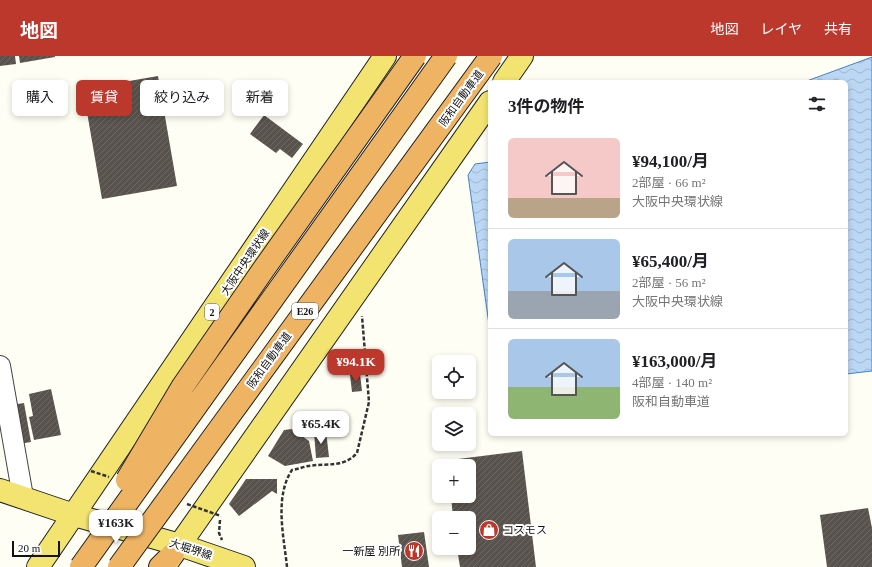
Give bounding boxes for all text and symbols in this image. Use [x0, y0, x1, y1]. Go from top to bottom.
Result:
text: 地図 [20, 20, 58, 41]
text: 地図 [710, 22, 738, 37]
text: レイヤ [760, 22, 802, 37]
text: 共有 [824, 22, 852, 37]
street label: 阪和自動車道 [437, 68, 485, 128]
chip: 購入 [12, 80, 68, 116]
chip: 賃貸 [76, 80, 132, 116]
chip: 絞り込み [140, 80, 224, 116]
chip: 新着 [232, 80, 288, 116]
icon: filters [806, 93, 828, 115]
text: 3件の物件 [508, 97, 585, 116]
text: ¥94,100/月 [632, 152, 709, 171]
icon: home [540, 154, 588, 202]
text: 2部屋 · 66 m² [632, 175, 706, 190]
text: 大阪中央環状線 [632, 194, 723, 209]
street label: 大阪中央環状線 [218, 227, 272, 297]
text: ¥65,400/月 [632, 252, 709, 271]
icon: home [540, 255, 588, 303]
text: 2部屋 · 56 m² [632, 275, 706, 290]
text: 大阪中央環状線 [632, 294, 723, 309]
road number: E26 [292, 303, 318, 319]
road number: 2 [205, 304, 219, 320]
street label: 阪和自動車道 [245, 330, 293, 390]
pin: ¥94.1K [323, 349, 389, 383]
text: ¥163,000/月 [632, 352, 717, 371]
text: ¥94.1K [336, 354, 376, 369]
map controls [432, 355, 476, 555]
button: locate [432, 355, 476, 399]
icon: home [540, 355, 588, 403]
text: 4部屋 · 140 m² [632, 375, 712, 390]
text: 阪和自動車道 [632, 394, 710, 409]
button: layers [432, 407, 476, 451]
pin: ¥65.4K [288, 411, 354, 445]
text: ¥65.4K [301, 416, 341, 431]
button: + [432, 459, 476, 503]
pin: ¥163K [88, 510, 144, 544]
button: − [432, 511, 476, 555]
text: ¥163K [98, 515, 134, 530]
shop icon: コスモス [478, 519, 500, 541]
place label: コスモス [503, 524, 547, 536]
street label: 大堀堺線 [168, 536, 214, 562]
scale bar [12, 539, 60, 558]
restaurant icon: 一新屋 別所 [403, 540, 425, 562]
text: 20 m [18, 542, 40, 554]
place label: 一新屋 別所 [342, 545, 401, 557]

